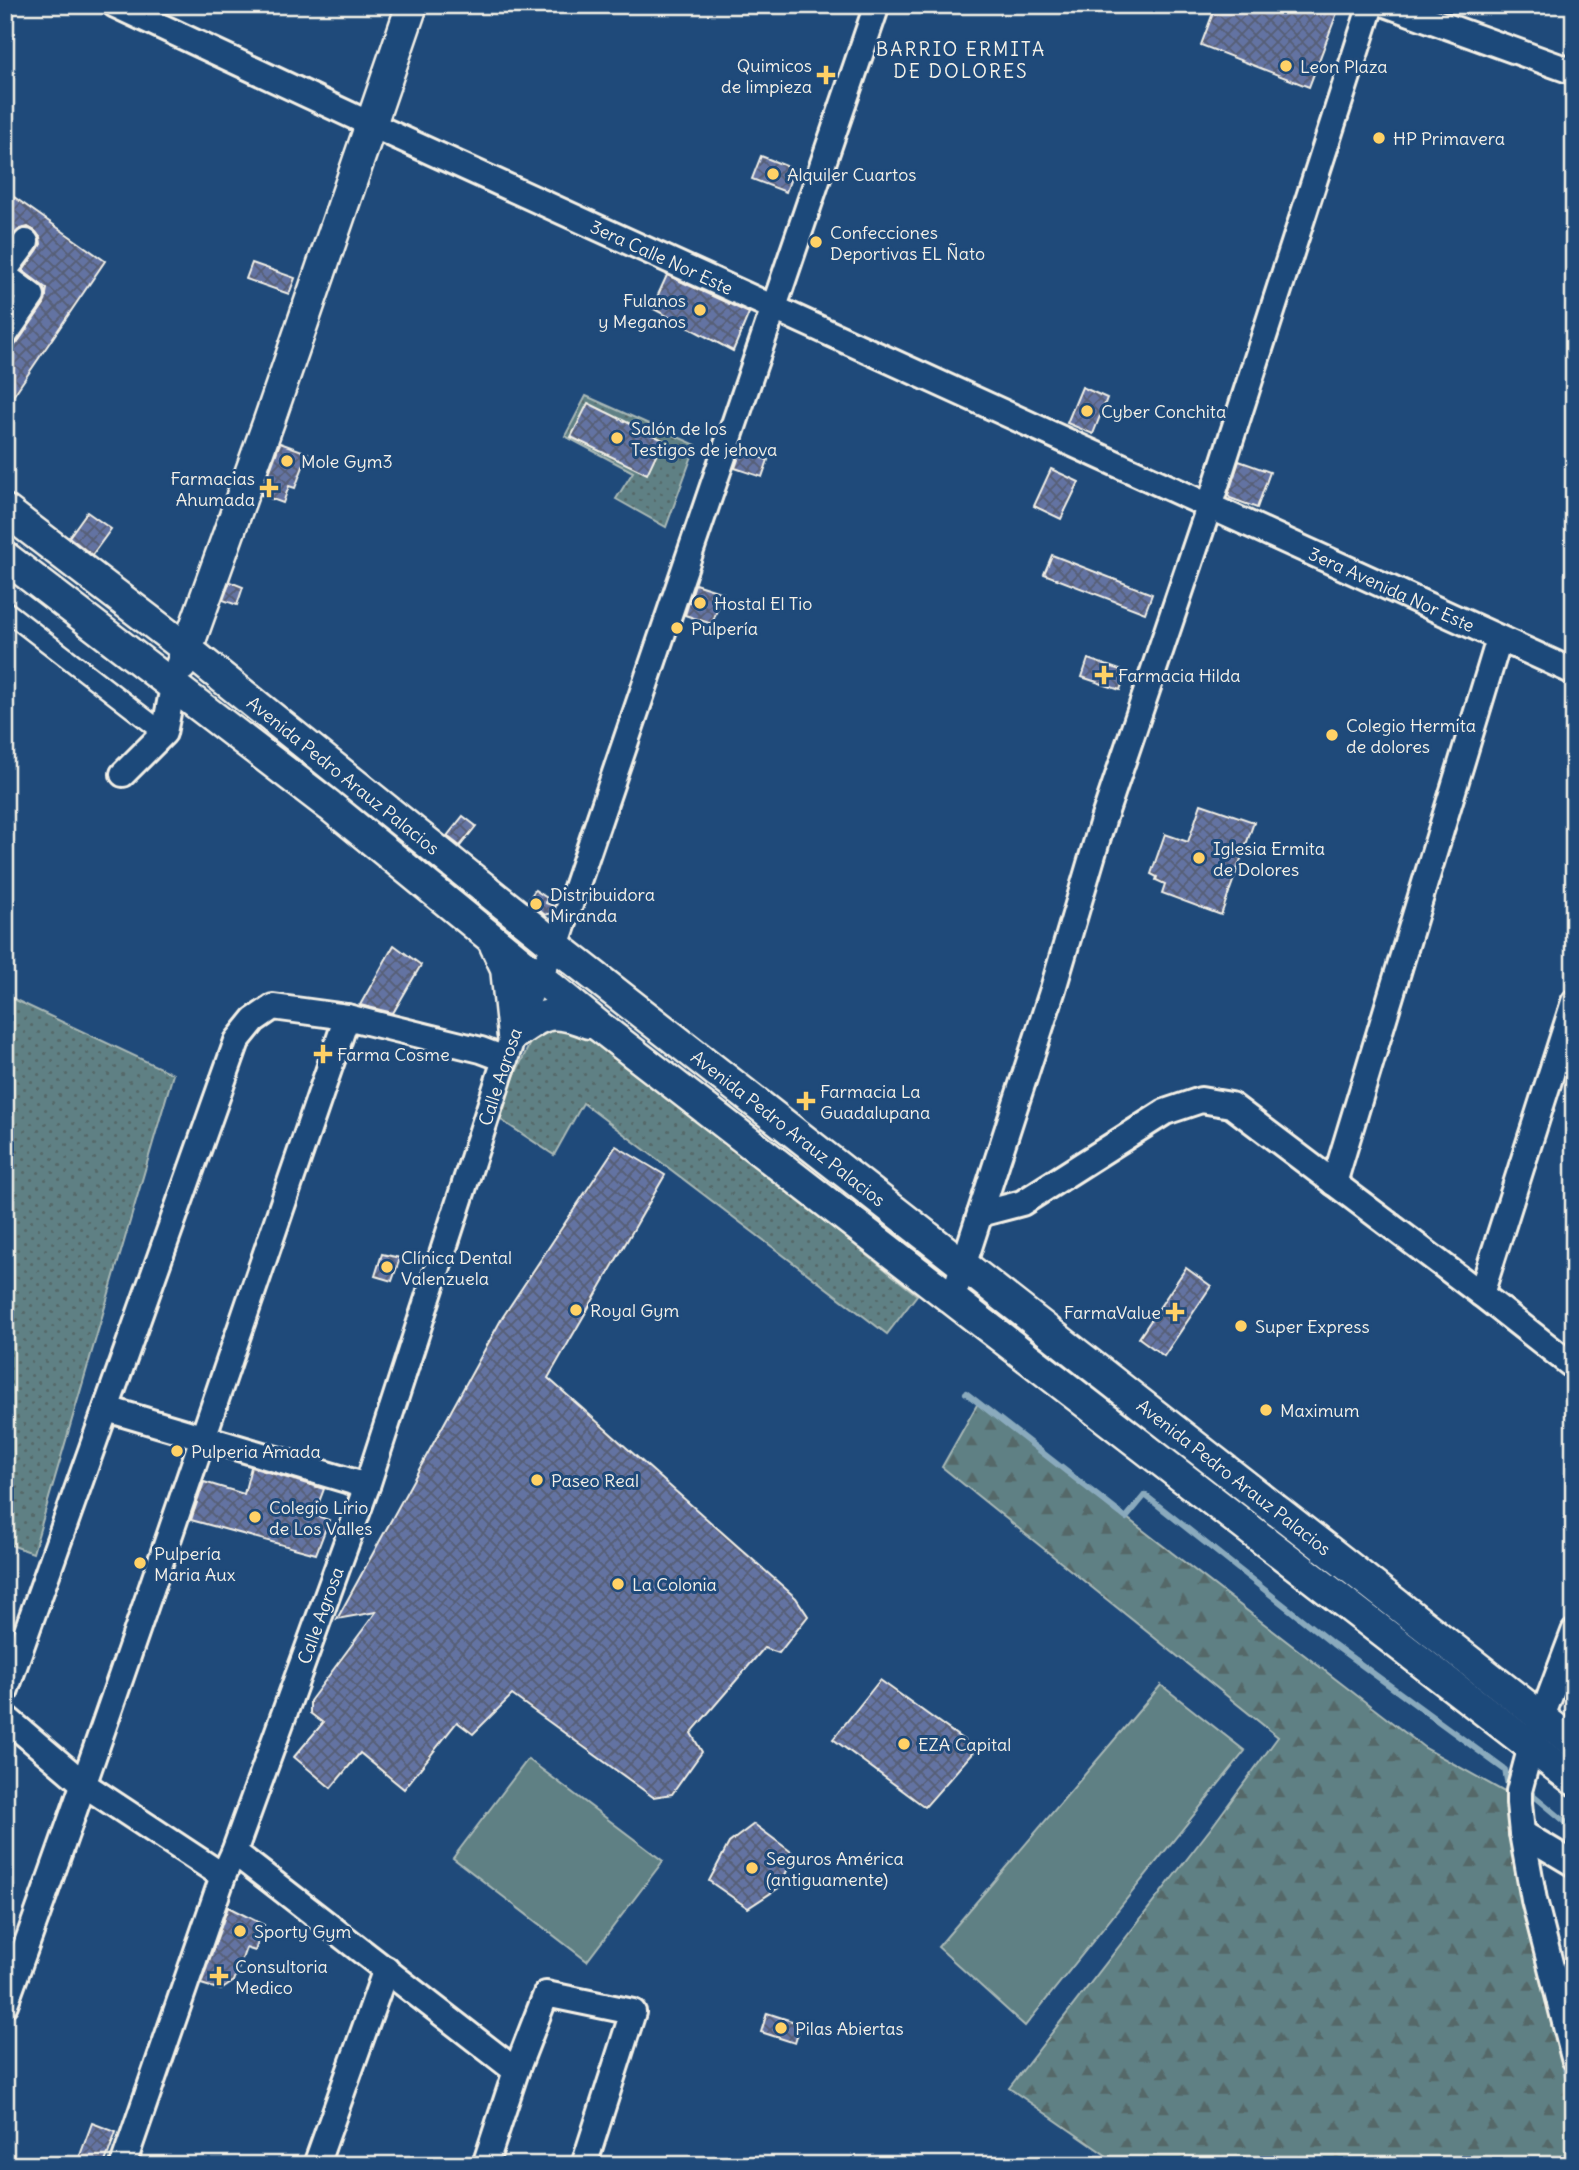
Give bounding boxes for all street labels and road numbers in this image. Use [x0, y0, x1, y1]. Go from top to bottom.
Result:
street label: 3era Calle Nor Este [587, 214, 737, 299]
street label: 3era Avenida Nor Este [1305, 541, 1478, 637]
street label: Avenida Pedro Arauz Palacios [243, 691, 444, 859]
street label: Calle Agrosa [473, 1024, 526, 1128]
street label: Avenida Pedro Arauz Palacios [687, 1045, 890, 1211]
street label: Avenida Pedro Arauz Palacios [1132, 1394, 1336, 1560]
street label: Calle Agrosa [292, 1564, 348, 1667]

